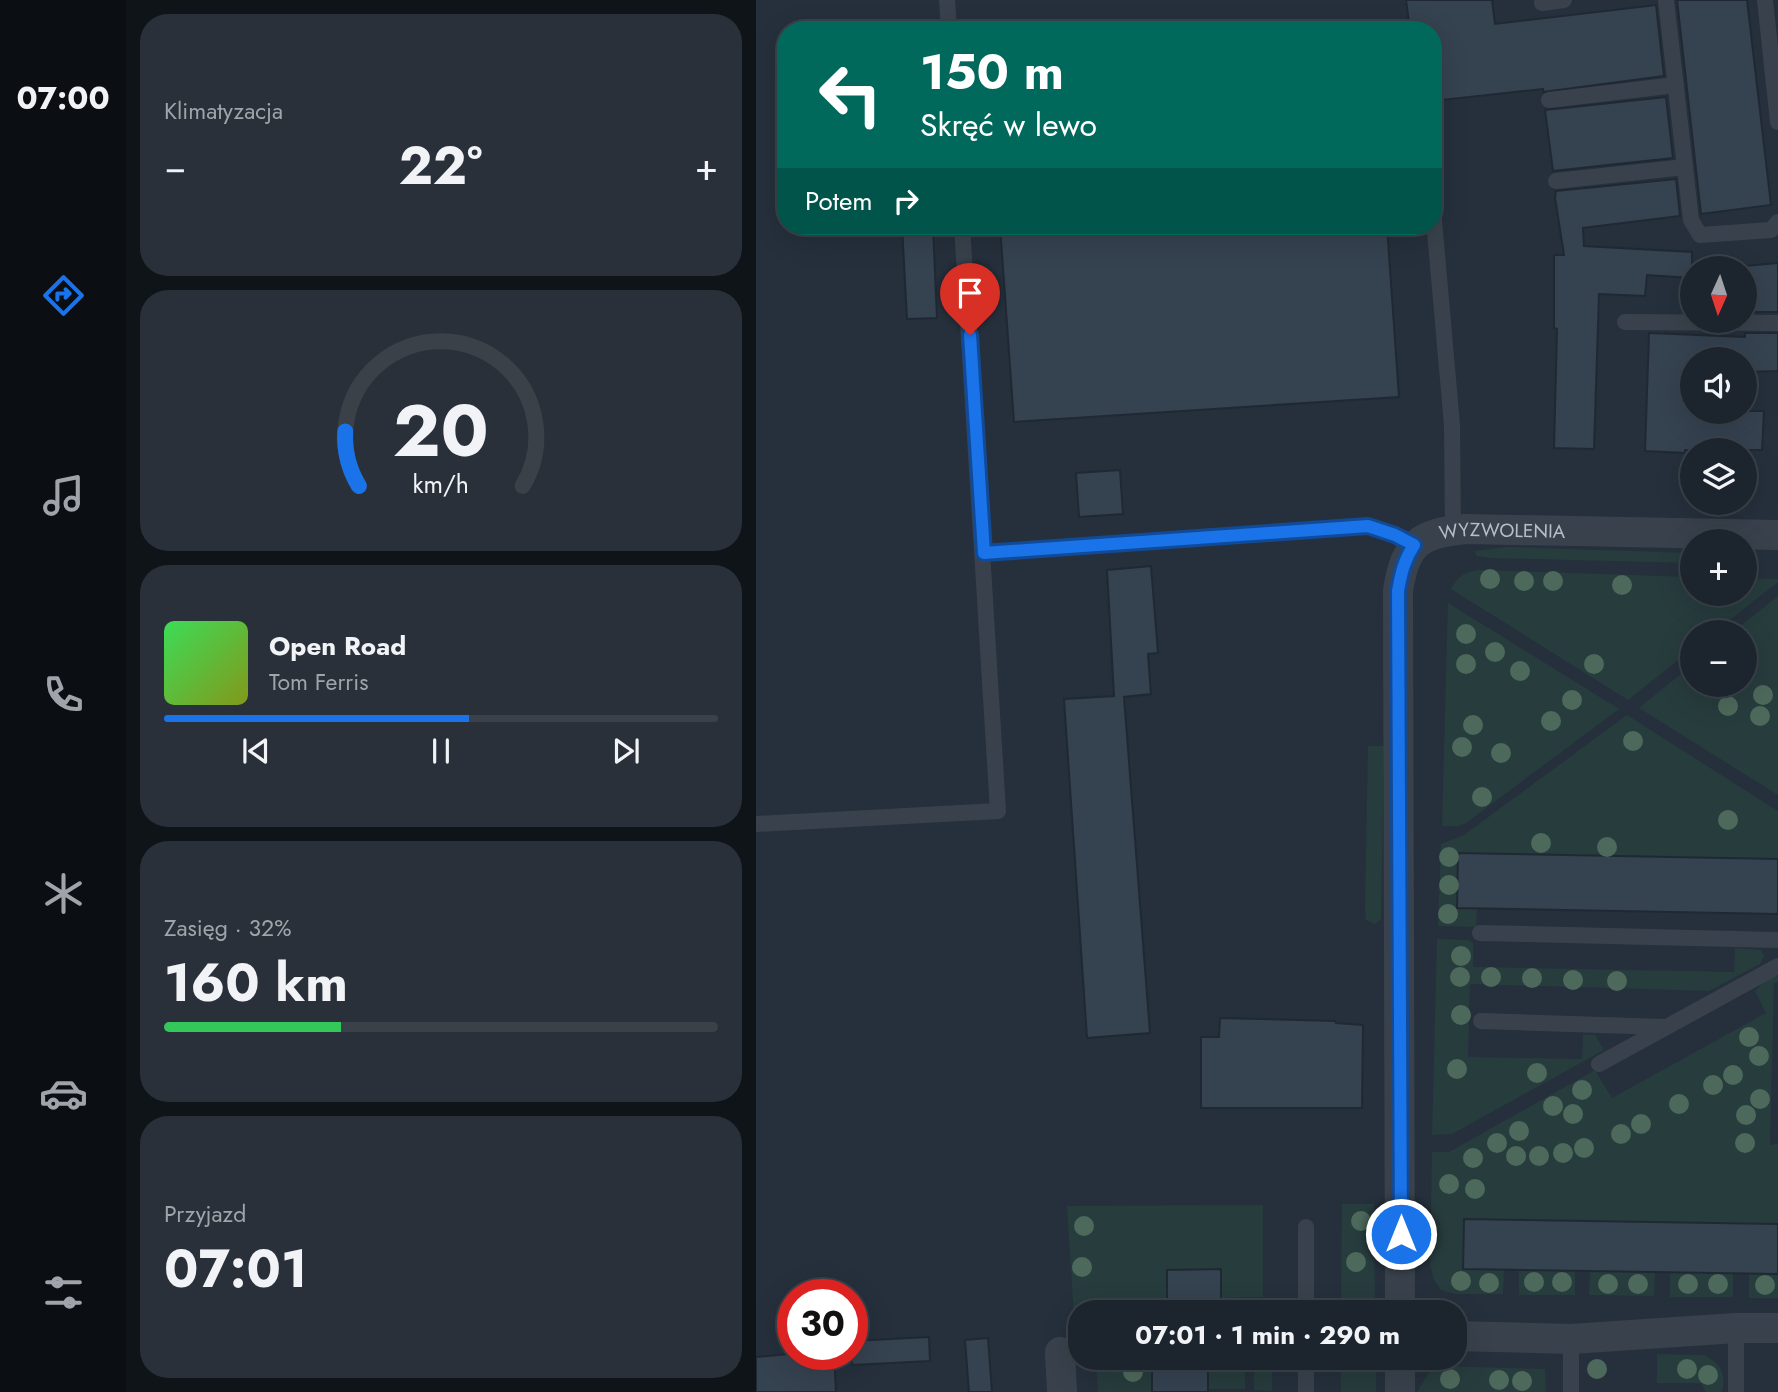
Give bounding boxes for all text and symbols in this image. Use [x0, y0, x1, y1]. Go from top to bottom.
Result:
text: 150 m [920, 37, 1064, 107]
icon: left [805, 49, 896, 140]
text: 07:00 [16, 75, 110, 121]
text: Klimatyzacja [164, 94, 283, 128]
text: Skręć w lewo [920, 102, 1097, 148]
text: 22° [399, 128, 482, 204]
text: − [164, 139, 186, 194]
text: + [695, 139, 718, 194]
text: Potem [805, 182, 873, 220]
icon: right [887, 182, 925, 220]
north arrow [1680, 256, 1757, 332]
map controls [1680, 256, 1757, 697]
pin [940, 263, 1000, 335]
icon: directions [39, 271, 88, 320]
icon: arrive [951, 274, 989, 312]
button: sound [1680, 347, 1757, 424]
text: 20 [393, 379, 489, 484]
button: layers [1680, 438, 1757, 515]
text: km/h [413, 466, 469, 502]
icon: music [39, 471, 88, 520]
street label: WYZWOLENIA [1437, 515, 1566, 546]
button: + [1680, 529, 1757, 606]
button: − [1680, 620, 1757, 697]
text: Open Road [269, 627, 406, 665]
text: Tom Ferris [269, 665, 368, 699]
icon: phone [39, 670, 88, 719]
icon: previous [237, 732, 275, 770]
icon: pause [422, 732, 460, 770]
icon: next [607, 732, 645, 770]
icon: climate [39, 869, 88, 918]
text: Zasięg · 32% [164, 911, 291, 945]
text: 160 km [164, 945, 348, 1021]
icon: car [39, 1069, 88, 1118]
text: Przyjazd [164, 1197, 246, 1231]
position arrow [1364, 1197, 1438, 1271]
text: 07:01 [164, 1231, 307, 1307]
icon: filters [39, 1268, 88, 1317]
speed limit sign: 30 [777, 1279, 868, 1370]
text: 07:01 · 1 min · 290 m [1135, 1316, 1400, 1354]

